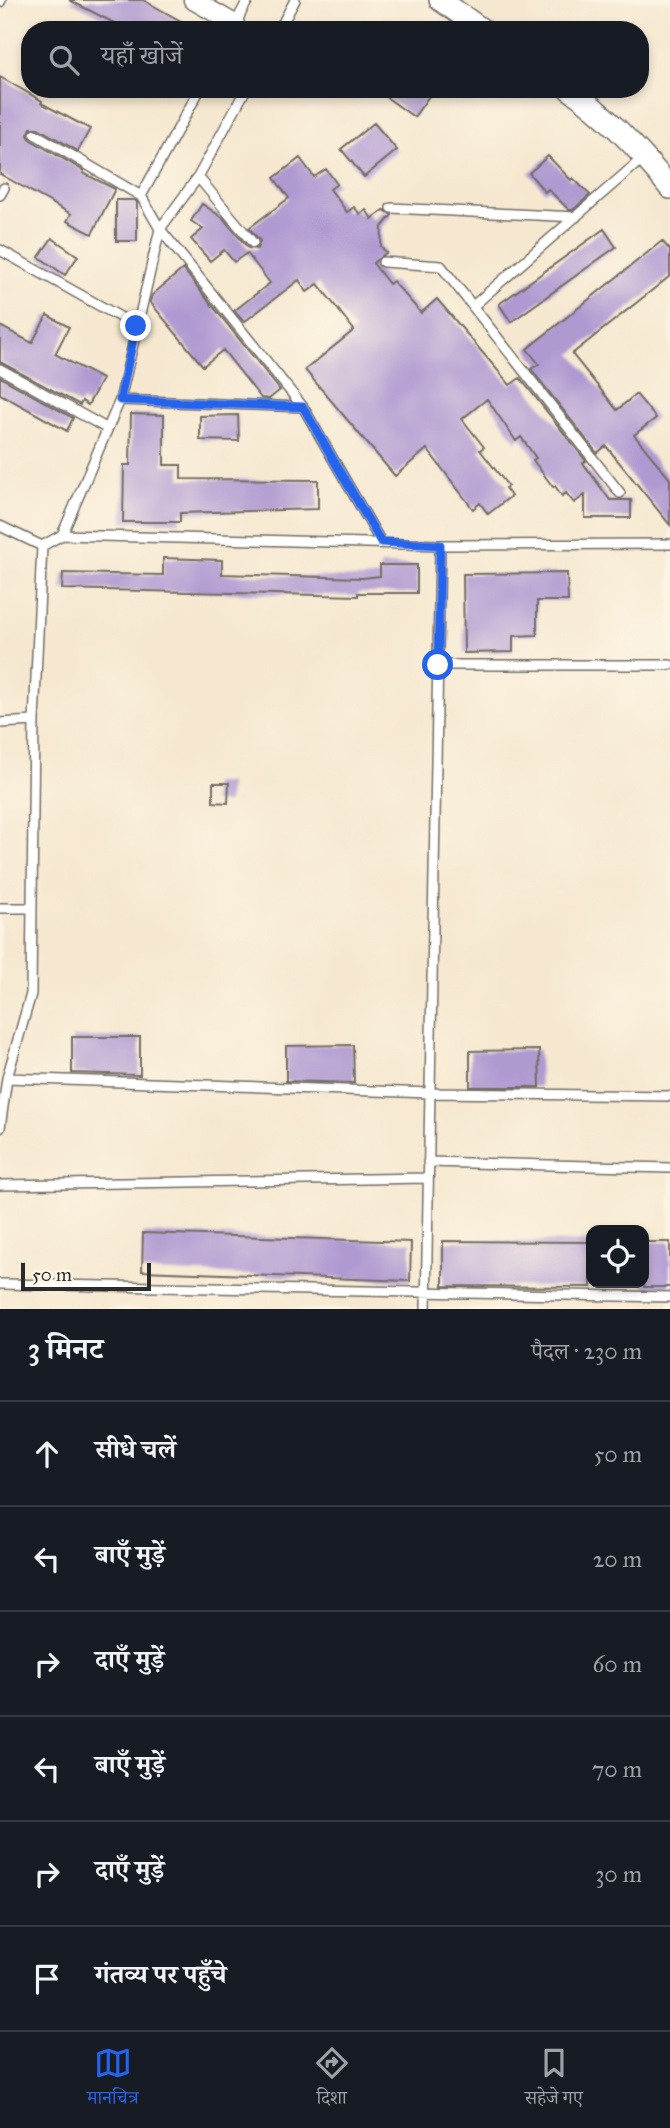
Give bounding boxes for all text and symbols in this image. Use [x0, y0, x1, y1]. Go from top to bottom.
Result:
search box [21, 21, 649, 98]
text: यहाँ खोजें [101, 39, 183, 71]
icon: search [45, 41, 83, 79]
route end [120, 310, 151, 341]
route start [422, 649, 453, 680]
map controls [586, 1225, 649, 1288]
button: locate [586, 1225, 649, 1288]
scale bar [21, 1260, 150, 1292]
text: 50 m [32, 1263, 72, 1286]
text: 3 मिनट [28, 1331, 103, 1367]
text: पैदल · 230 m [531, 1337, 642, 1365]
text: सीधे चलें [95, 1433, 176, 1465]
icon: ahead [28, 1435, 66, 1473]
text: 50 m [594, 1440, 642, 1468]
text: बाएँ मुड़ें [95, 1538, 165, 1570]
icon: left [28, 1540, 66, 1578]
text: 20 m [593, 1545, 642, 1573]
text: दाएँ मुड़ें [95, 1643, 164, 1675]
icon: right [28, 1645, 66, 1683]
text: 60 m [593, 1650, 642, 1678]
text: बाएँ मुड़ें [95, 1748, 165, 1780]
icon: left [28, 1750, 66, 1788]
text: 70 m [592, 1755, 642, 1783]
text: दाएँ मुड़ें [95, 1853, 164, 1885]
icon: right [28, 1855, 66, 1893]
text: 30 m [595, 1860, 642, 1888]
text: गंतव्य पर पहुँचे [95, 1958, 226, 1990]
icon: arrive [28, 1960, 66, 1998]
tab: मानचित्र [87, 2044, 139, 2116]
tab: दिशा [313, 2044, 351, 2116]
tab: सहेजे गए [525, 2044, 583, 2116]

